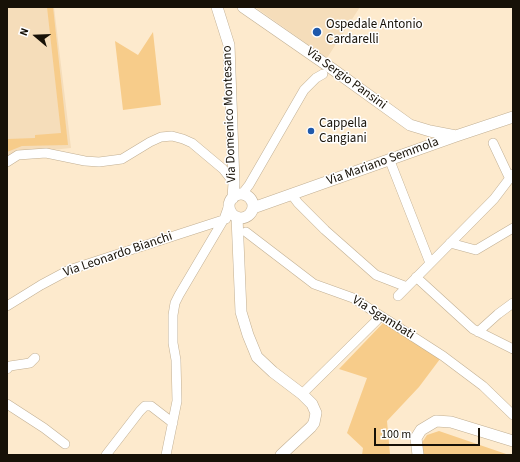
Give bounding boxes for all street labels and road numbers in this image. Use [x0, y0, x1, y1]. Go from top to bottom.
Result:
street label: Via Domenico Montesano [220, 45, 240, 183]
street label: Via Sergio Pansini [303, 45, 389, 113]
street label: Via Mariano Semmola [325, 135, 441, 189]
street label: Via Leonardo Bianchi [61, 229, 175, 281]
street label: Via Sgambati [349, 293, 417, 343]

